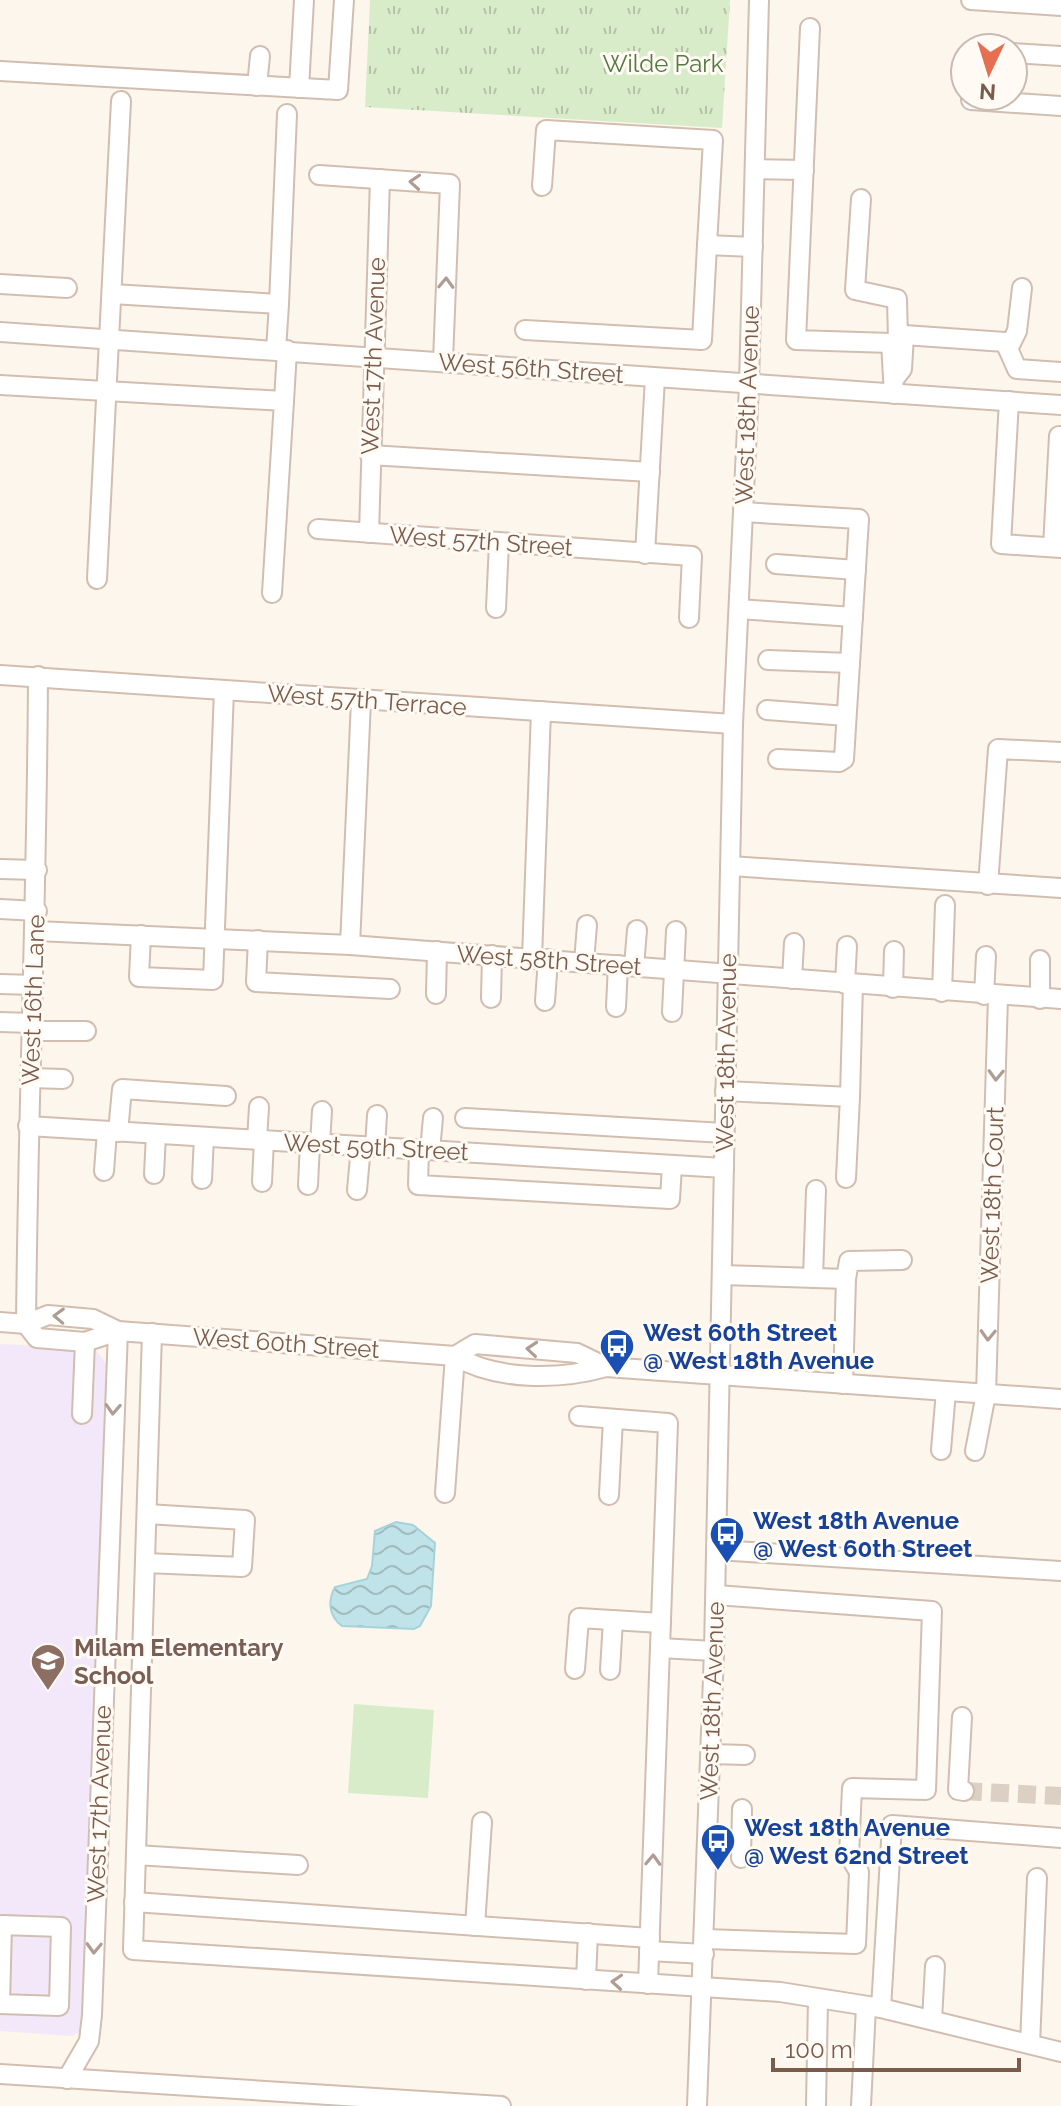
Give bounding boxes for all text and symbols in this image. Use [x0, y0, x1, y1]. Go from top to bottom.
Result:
north arrow [949, 32, 1029, 112]
park label: Wilde Park [602, 49, 724, 78]
text: N [978, 78, 997, 106]
one-way arrow [408, 174, 421, 191]
street label: West 17th Avenue [355, 257, 391, 455]
one-way arrow [438, 276, 455, 289]
street label: West 18th Avenue [729, 305, 765, 505]
street label: West 56th Street [437, 347, 625, 389]
street label: West 57th Street [388, 520, 574, 562]
street label: West 57th Terrace [266, 679, 468, 721]
street label: West 16th Lane [16, 914, 50, 1086]
street label: West 58th Street [456, 939, 642, 981]
street label: West 18th Avenue [710, 953, 742, 1153]
one-way arrow [987, 1069, 1004, 1082]
street label: West 18th Court [974, 1106, 1010, 1284]
street label: West 59th Street [283, 1128, 469, 1166]
one-way arrow [52, 1308, 65, 1325]
place label: West 60th Street @ West 18th Avenue [643, 1318, 874, 1375]
street label: West 60th Street [192, 1322, 380, 1364]
bus stop icon: West 60th Street @ West 18th Avenue [598, 1327, 636, 1377]
one-way arrow [979, 1329, 996, 1342]
one-way arrow [525, 1341, 538, 1358]
one-way arrow [105, 1403, 122, 1416]
place label: West 18th Avenue @ West 60th Street [753, 1506, 972, 1563]
bus stop icon: West 18th Avenue @ West 60th Street [708, 1515, 746, 1565]
street label: West 18th Avenue [694, 1601, 730, 1801]
place label: Milam Elementary School [74, 1633, 283, 1690]
school or university icon: Milam Elementary School [29, 1642, 67, 1692]
street label: West 17th Avenue [81, 1705, 117, 1903]
place label: West 18th Avenue @ West 62nd Street [744, 1813, 968, 1870]
bus stop icon: West 18th Avenue @ West 62nd Street [699, 1822, 737, 1872]
one-way arrow [644, 1853, 661, 1866]
one-way arrow [86, 1942, 103, 1955]
one-way arrow [610, 1974, 623, 1991]
scale bar [773, 2022, 1019, 2072]
text: 100 m [785, 2035, 853, 2064]

